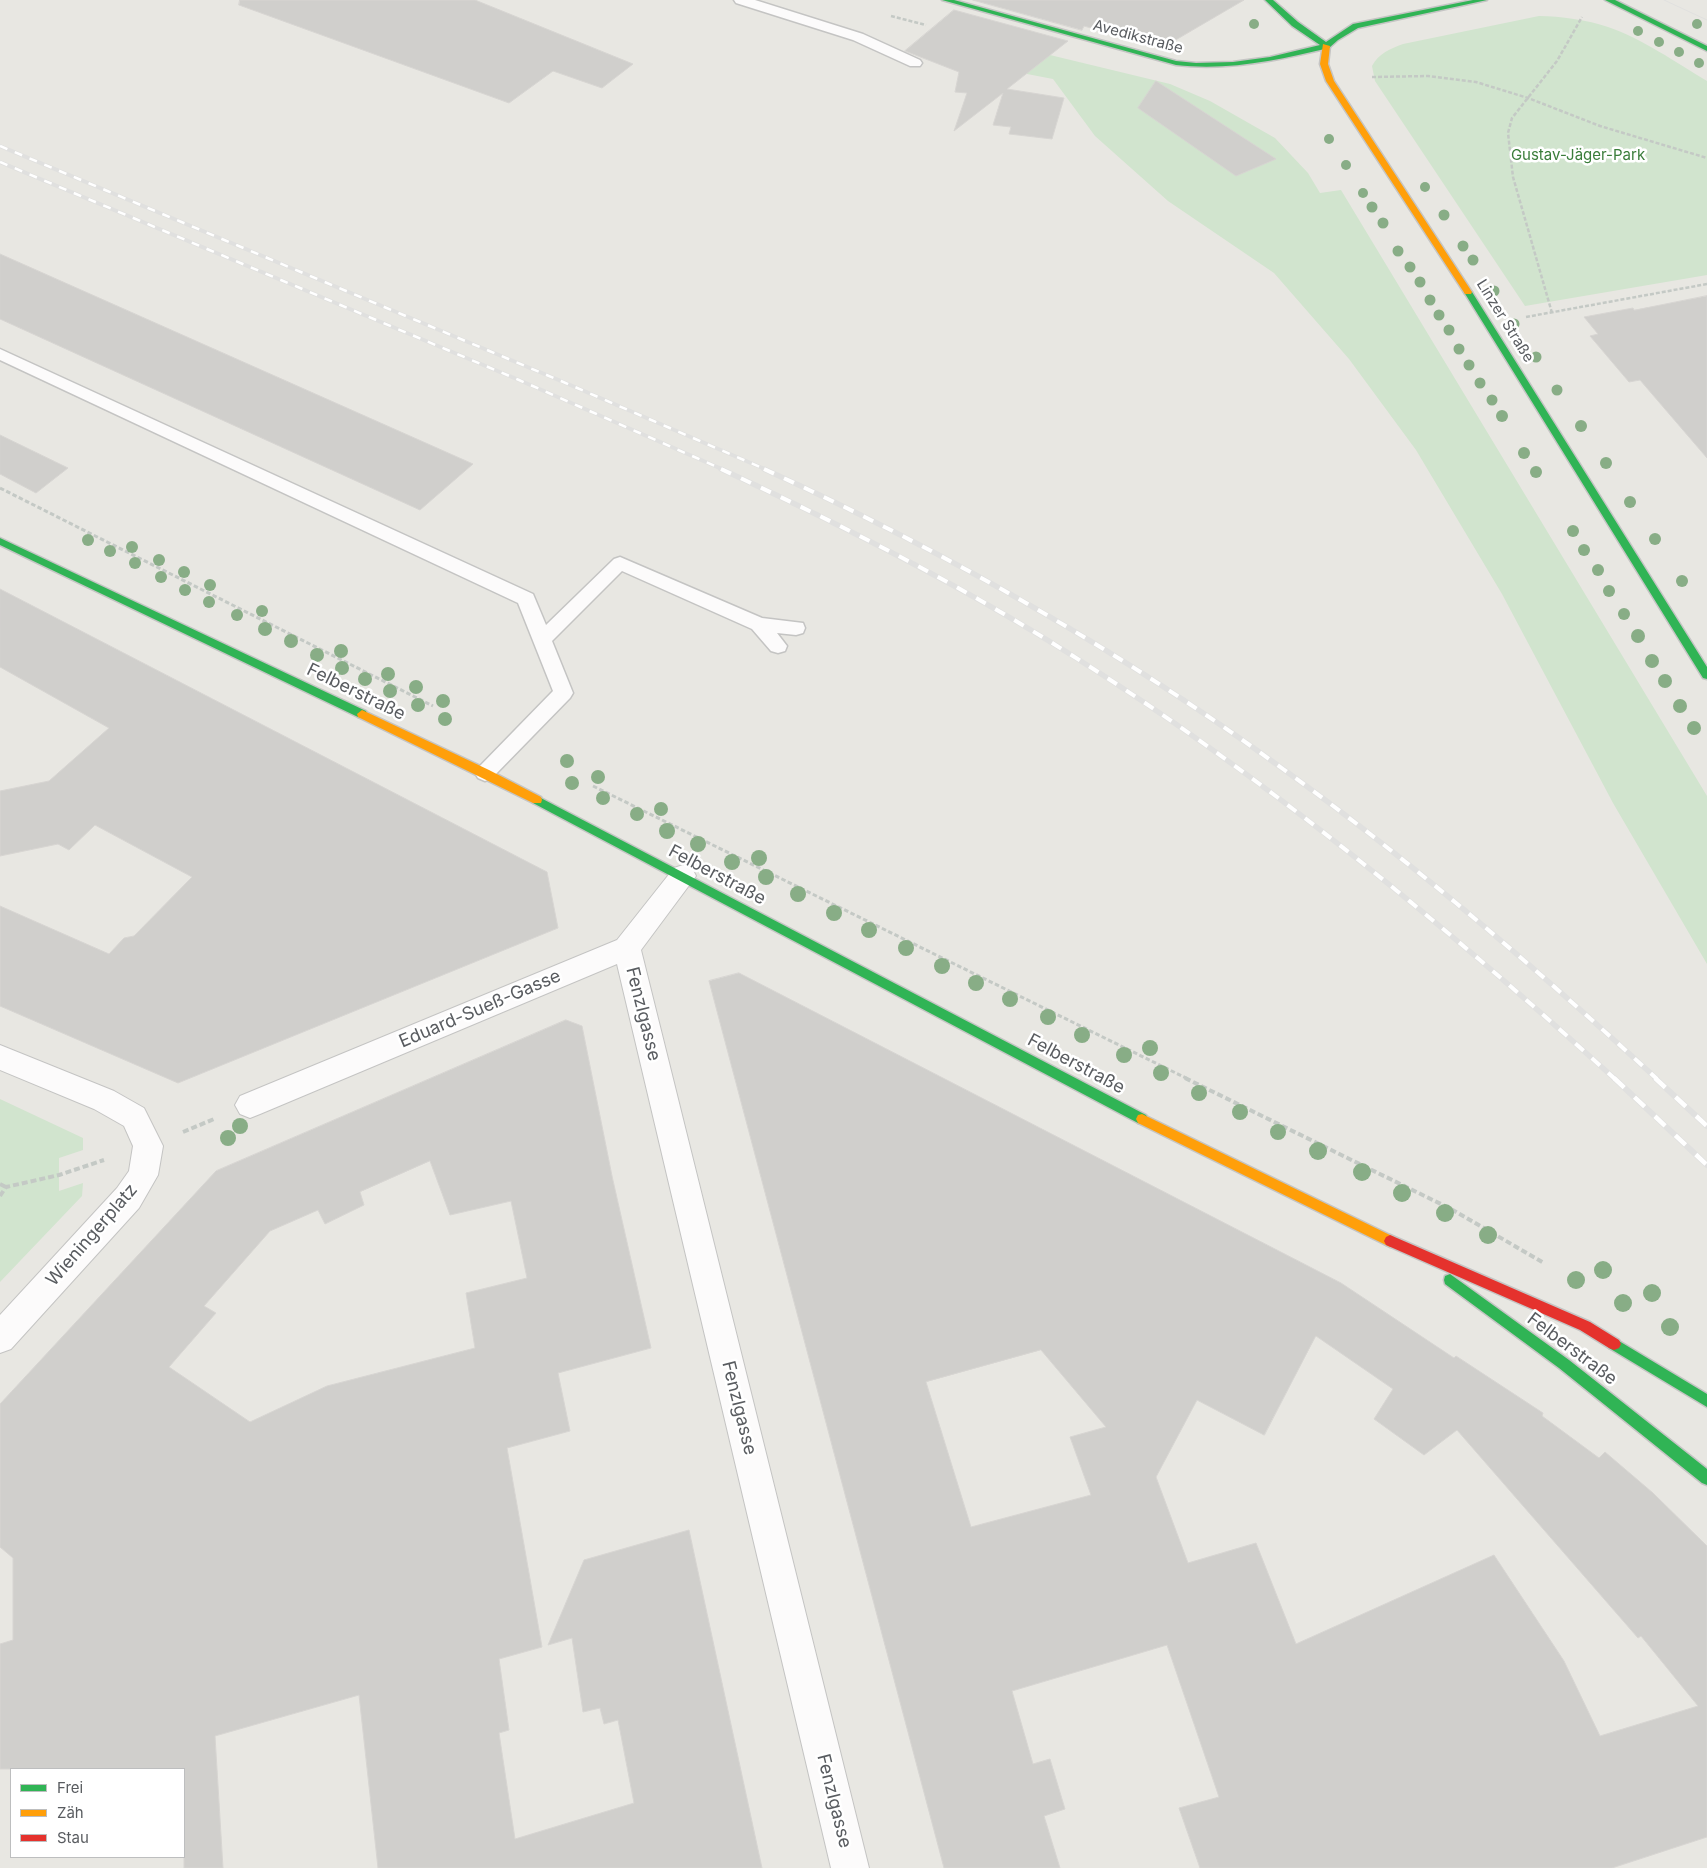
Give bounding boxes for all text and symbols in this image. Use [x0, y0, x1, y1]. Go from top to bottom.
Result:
street label: Avedikstraße [1091, 16, 1185, 58]
park label: Gustav-Jäger-Park [1511, 146, 1645, 164]
street label: Linzer Straße [1472, 276, 1538, 366]
street label: Felberstraße [303, 659, 409, 725]
street label: Felberstraße [665, 840, 769, 910]
street label: Eduard-Sueß-Gasse [396, 965, 564, 1053]
street label: Fenzlgasse [621, 965, 665, 1063]
street label: Felberstraße [1024, 1029, 1128, 1099]
street label: Wieningerplatz [42, 1180, 142, 1290]
street label: Felberstraße [1523, 1308, 1621, 1390]
street label: Fenzlgasse [717, 1359, 761, 1457]
street label: Fenzlgasse [812, 1752, 856, 1850]
legend [10, 1768, 185, 1858]
text: Frei [57, 1778, 83, 1797]
text: Zäh [57, 1803, 84, 1822]
text: Stau [57, 1828, 89, 1847]

